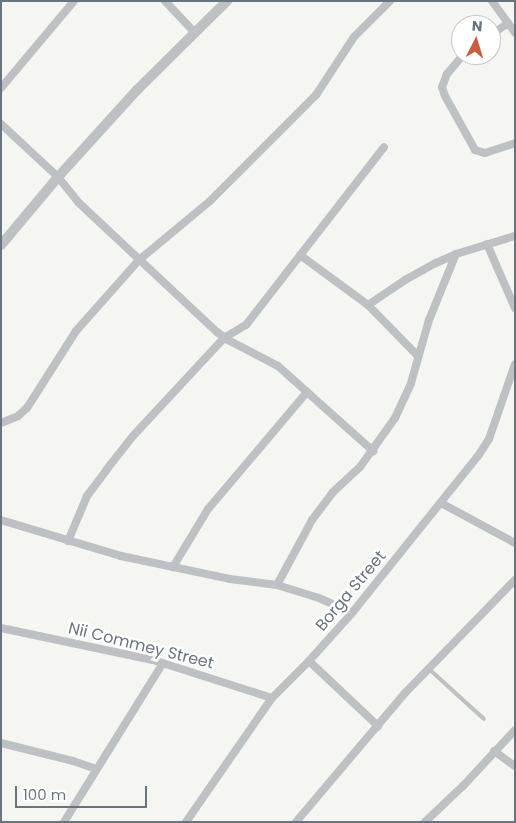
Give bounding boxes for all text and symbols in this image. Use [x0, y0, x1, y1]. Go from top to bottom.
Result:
north arrow [451, 15, 501, 65]
text: N [471, 16, 483, 36]
street label: Borga Street [312, 547, 390, 635]
street label: Nii Commey Street [66, 619, 216, 673]
scale bar [18, 776, 150, 808]
text: 100 m [23, 784, 66, 805]

